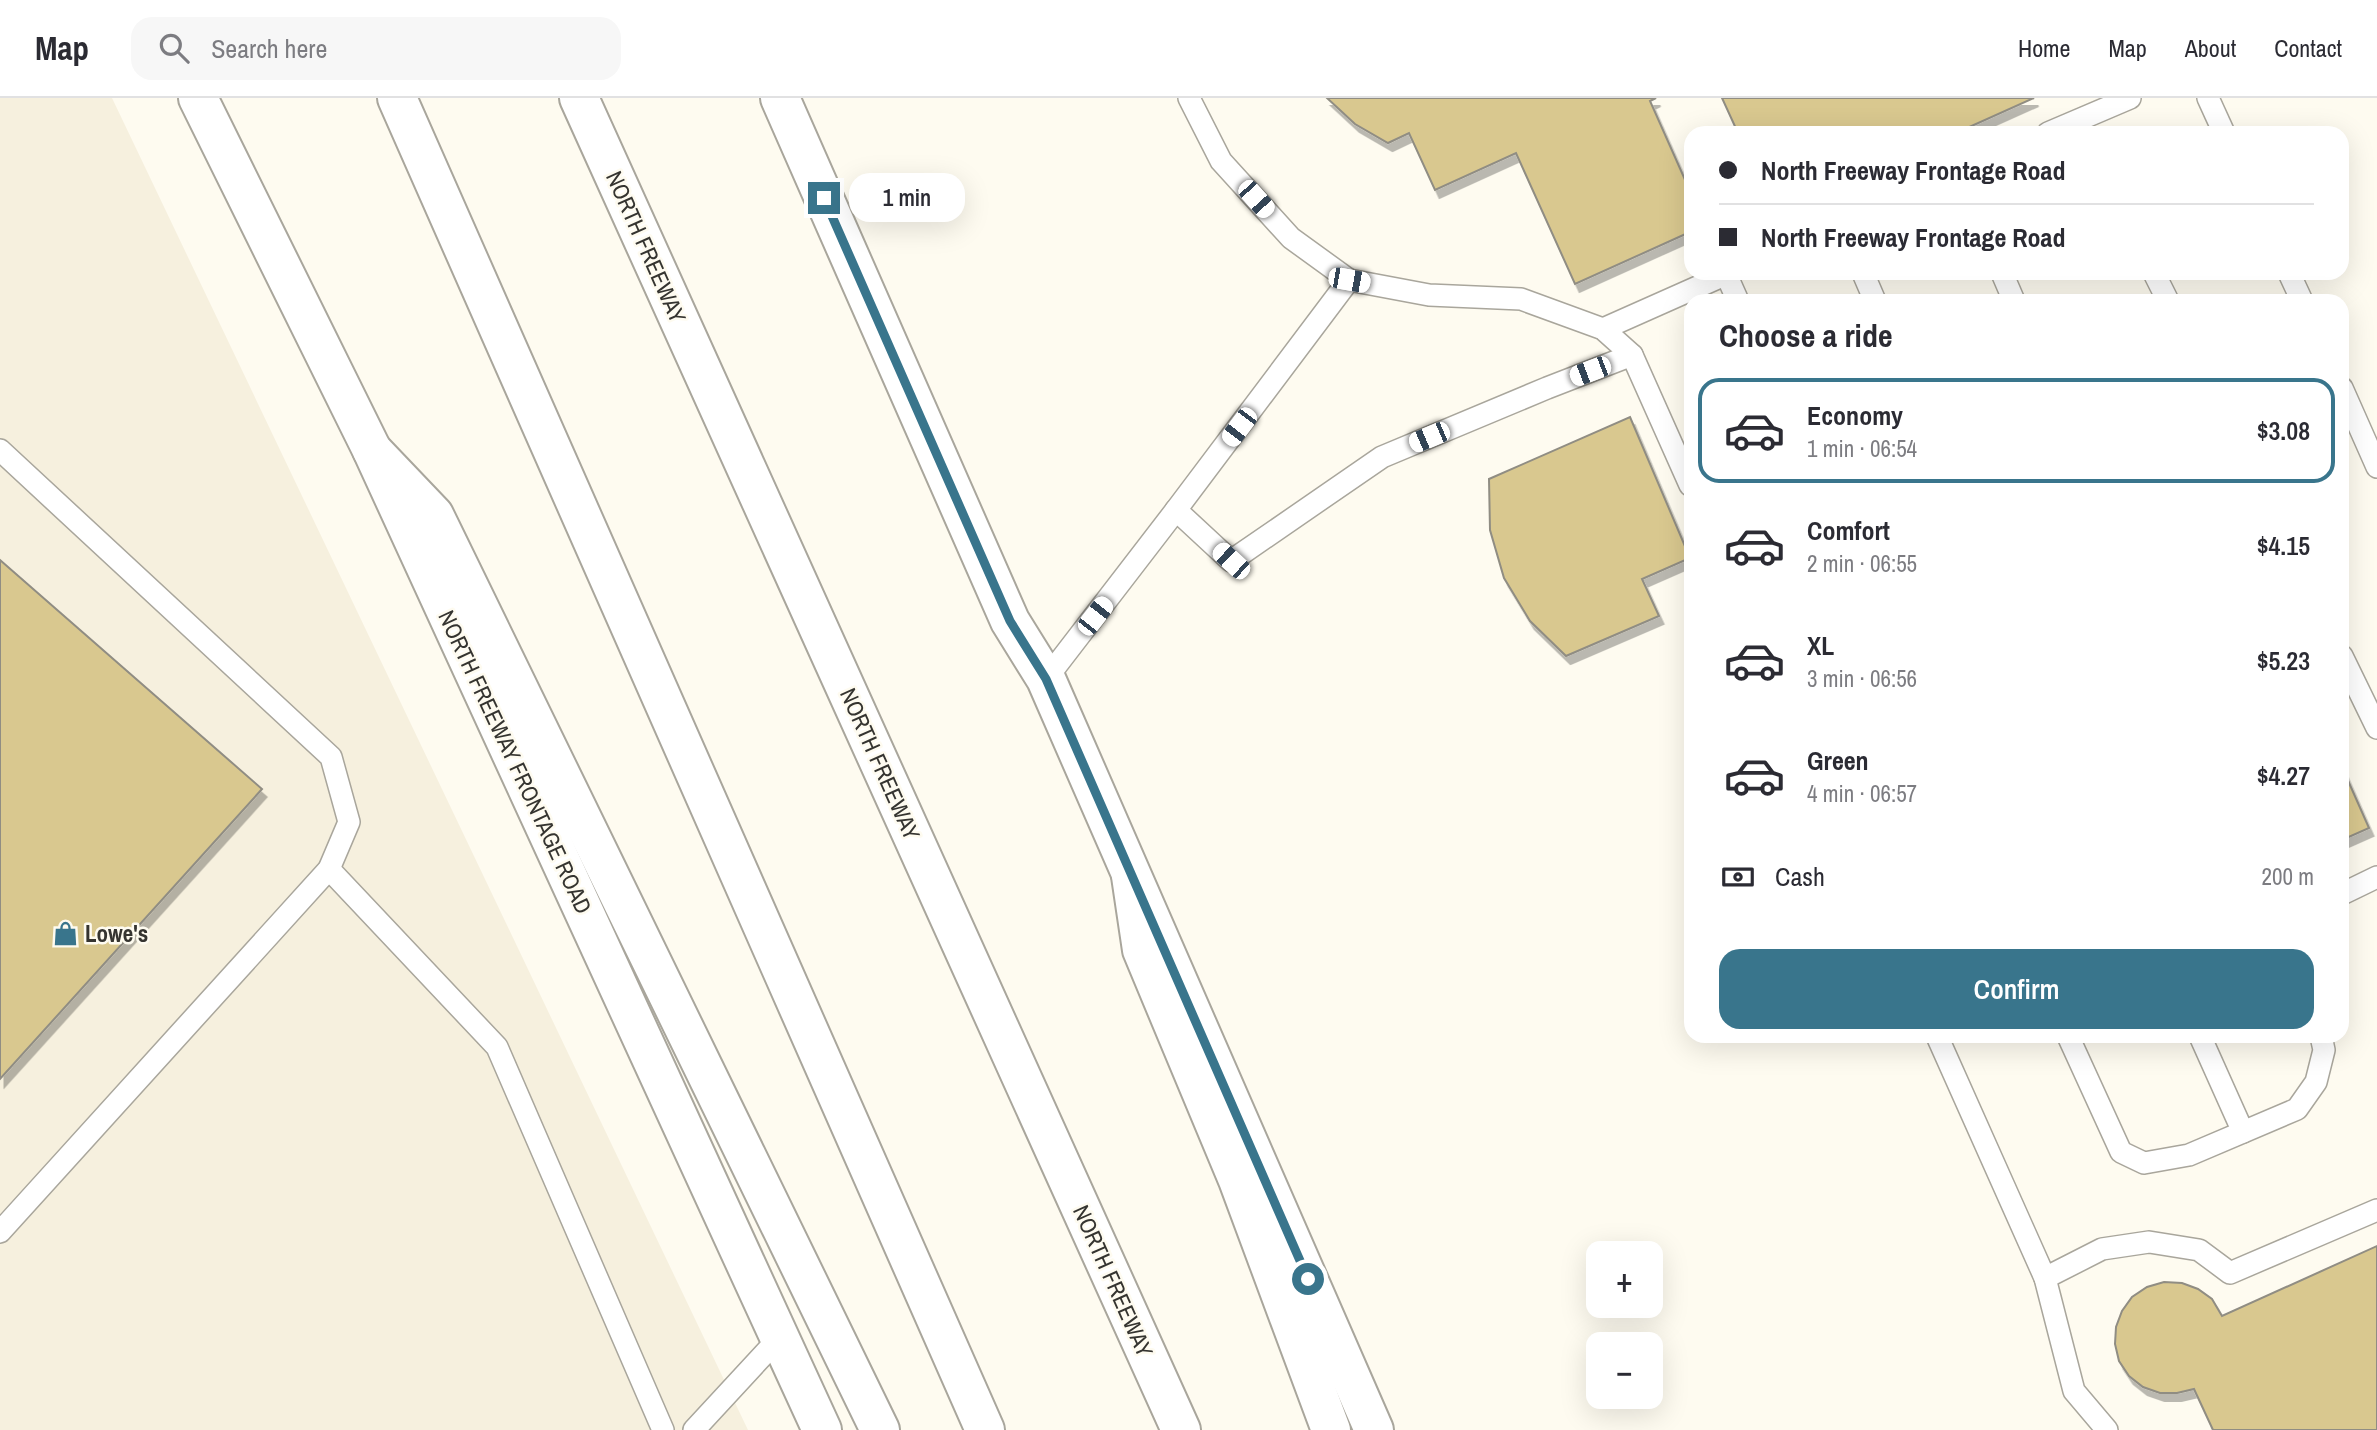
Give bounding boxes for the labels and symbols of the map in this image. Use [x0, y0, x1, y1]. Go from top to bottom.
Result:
street label: NORTH FREEWAY [599, 166, 694, 328]
callout: 1 min [848, 174, 964, 222]
car [1235, 176, 1278, 222]
route end [808, 182, 840, 214]
car [1327, 266, 1372, 294]
car [1567, 354, 1614, 388]
car [1218, 404, 1261, 450]
car [1406, 419, 1453, 455]
car [1209, 539, 1254, 583]
car [1074, 593, 1117, 639]
street label: NORTH FREEWAY FRONTAGE ROAD [431, 605, 599, 918]
street label: NORTH FREEWAY [833, 683, 928, 845]
place label: Lowe's [85, 918, 148, 949]
shop icon: Lowe's [51, 920, 79, 948]
street label: NORTH FREEWAY [1066, 1200, 1161, 1362]
route start [1292, 1263, 1324, 1295]

